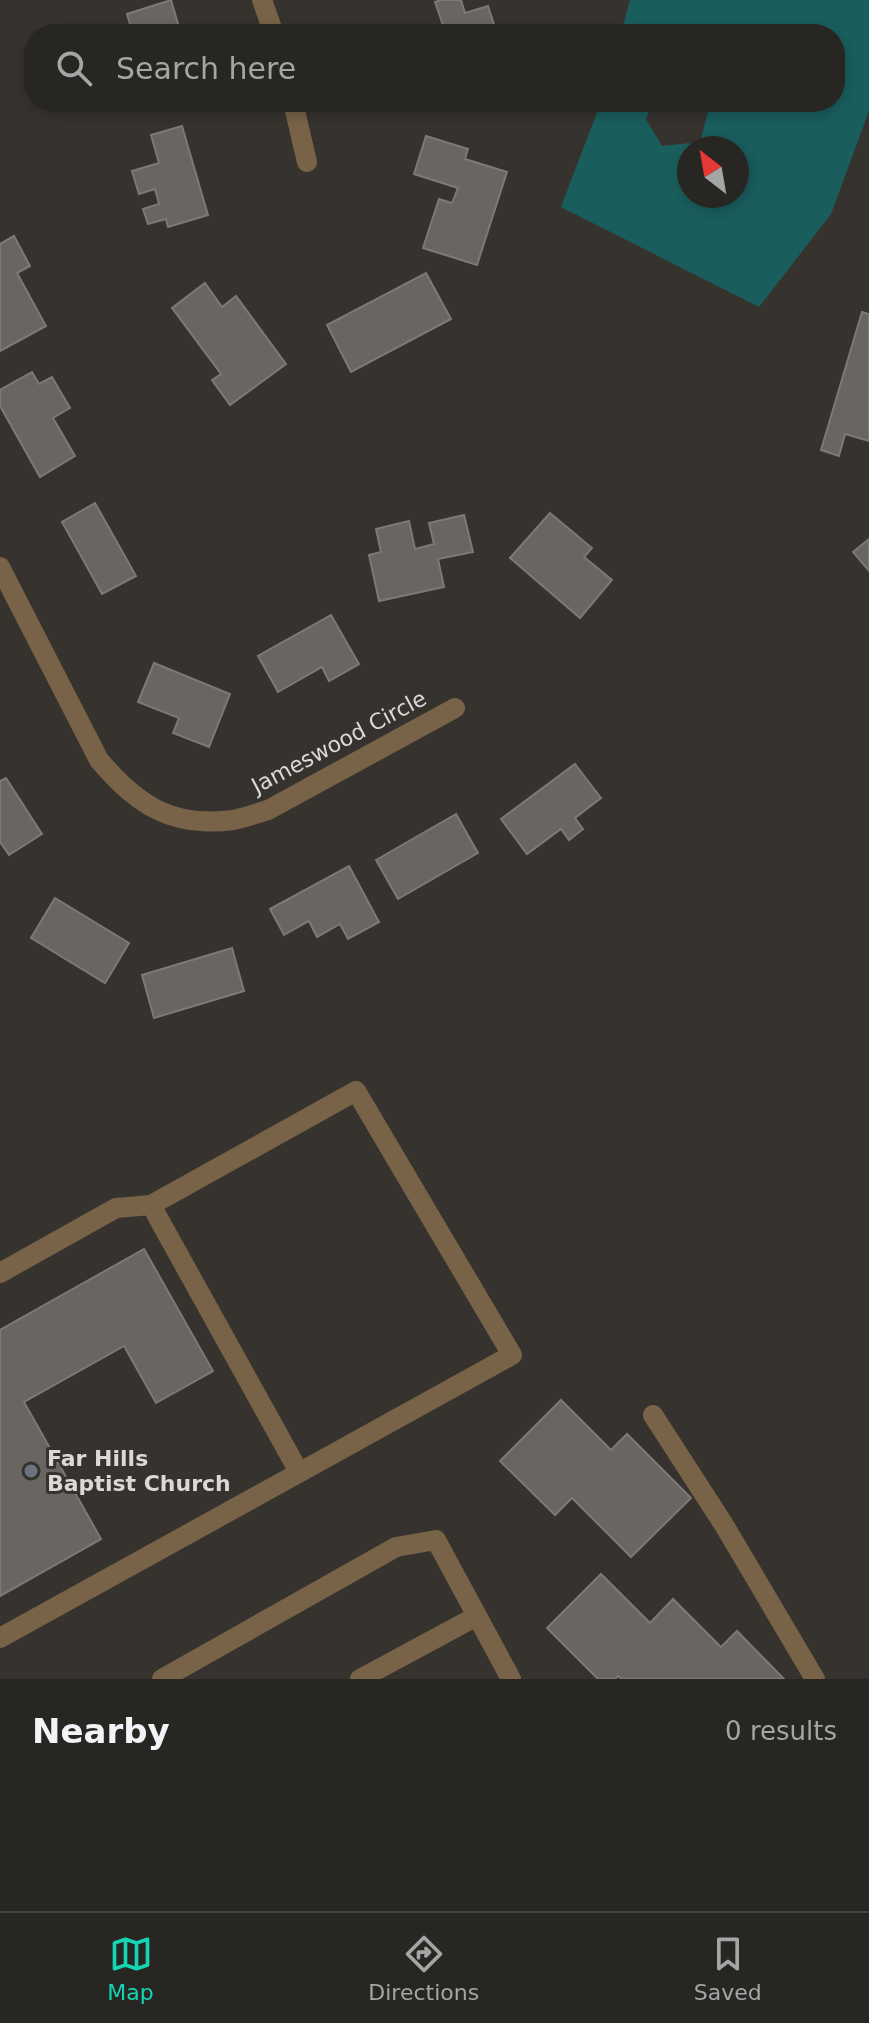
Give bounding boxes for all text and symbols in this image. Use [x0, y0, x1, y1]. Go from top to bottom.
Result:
search box [24, 24, 845, 112]
icon: search [52, 46, 96, 90]
text: Search here [116, 51, 296, 86]
north arrow [677, 136, 749, 208]
street label: Jameswood Circle [246, 685, 431, 800]
place label: Far Hills Baptist Church [47, 1446, 231, 1496]
marker: Far Hills Baptist Church [22, 1462, 40, 1480]
text: Nearby [32, 1711, 170, 1751]
text: 0 results [725, 1716, 837, 1746]
tab: Map [107, 1932, 154, 2005]
tab: Directions [368, 1932, 479, 2005]
tab: Saved [694, 1932, 762, 2005]

